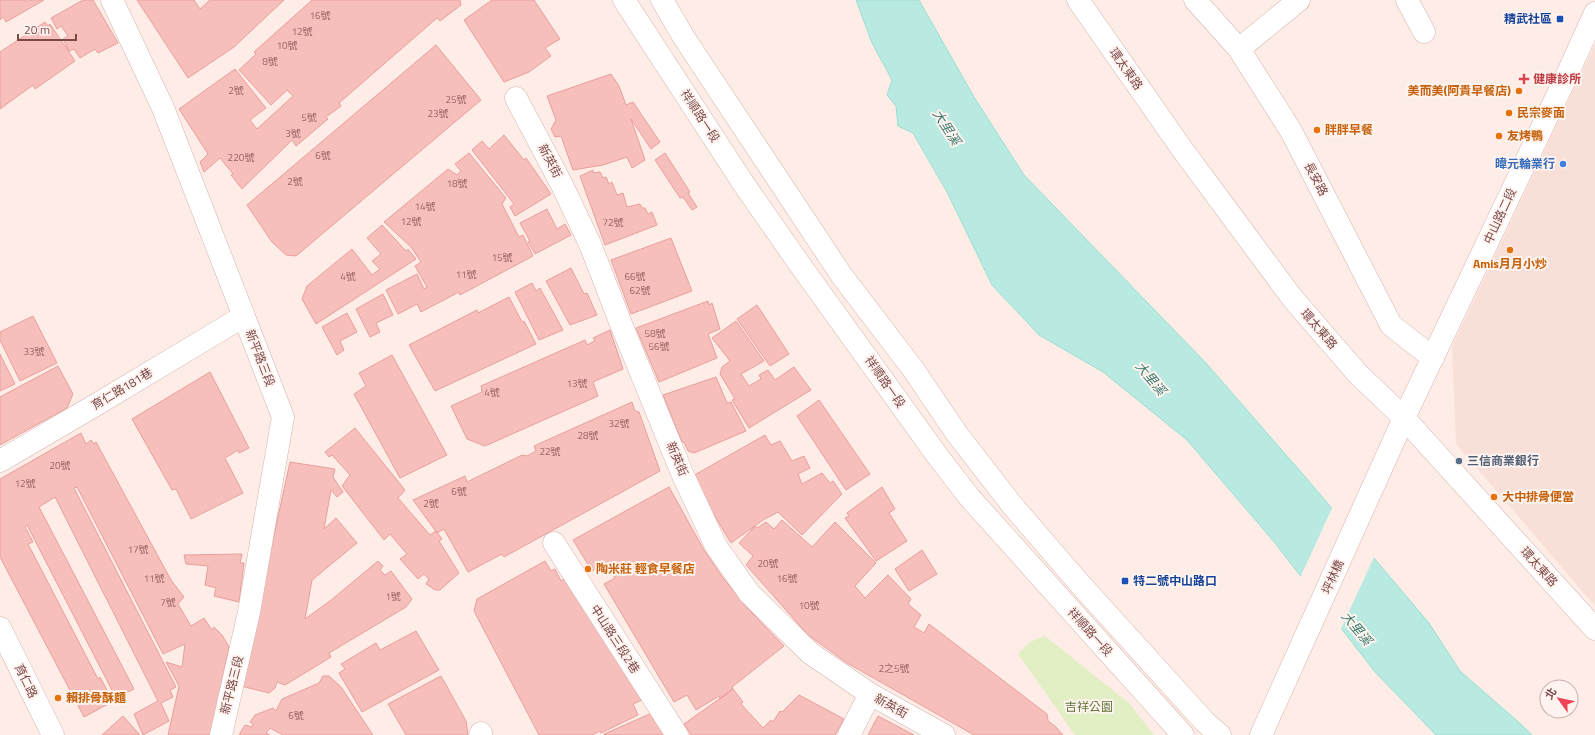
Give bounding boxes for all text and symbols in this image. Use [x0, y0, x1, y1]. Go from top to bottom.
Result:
house number: 16號 [309, 8, 331, 23]
place label: 精武社區 [1504, 9, 1552, 28]
marker: 精武社區 [1555, 14, 1565, 24]
scale bar [18, 16, 76, 42]
text: 20 m [24, 20, 50, 39]
house number: 12號 [291, 24, 313, 39]
house number: 10號 [276, 38, 298, 53]
street label: 環太東路 [1105, 44, 1148, 94]
house number: 8號 [262, 54, 278, 69]
place label: 健康診所 [1533, 69, 1581, 88]
marker: 健康診所 [1518, 73, 1530, 85]
place label: 美而美(阿貴早餐店) [1408, 81, 1511, 100]
house number: 2號 [228, 83, 244, 98]
street label: 祥順路一段 [676, 85, 725, 146]
marker: 美而美(阿貴早餐店) [1514, 86, 1524, 96]
house number: 25號 [445, 92, 467, 107]
place label: 民宗麥面 [1517, 103, 1565, 122]
water label: 大里溪 [928, 105, 967, 150]
house number: 23號 [427, 106, 449, 121]
marker: 民宗麥面 [1504, 108, 1514, 118]
house number: 5號 [301, 110, 317, 125]
place label: 胖胖早餐 [1325, 120, 1373, 139]
marker: 胖胖早餐 [1312, 125, 1322, 135]
house number: 3號 [285, 126, 301, 141]
place label: 友烤鴨 [1507, 126, 1543, 145]
marker: 友烤鴨 [1494, 131, 1504, 141]
street label: 新英街 [534, 140, 567, 181]
house number: 6號 [315, 148, 331, 163]
house number: 220號 [228, 150, 254, 165]
place label: 暐元輪業行 [1495, 154, 1555, 173]
street label: 長安路 [1300, 158, 1333, 199]
marker: 暐元輪業行 [1558, 159, 1568, 169]
house number: 2號 [287, 174, 303, 189]
house number: 18號 [446, 176, 468, 191]
street label: 中山路二段 [1478, 185, 1521, 247]
house number: 14號 [414, 199, 436, 214]
house number: 12號 [400, 214, 422, 229]
house number: 72號 [602, 215, 624, 230]
marker: Amis月月小炒 [1505, 245, 1515, 255]
house number: 15號 [491, 250, 513, 265]
place label: Amis月月小炒 [1473, 254, 1547, 273]
house number: 11號 [455, 267, 477, 282]
house number: 4號 [340, 269, 356, 284]
house number: 66號 [624, 269, 646, 284]
house number: 62號 [629, 283, 651, 298]
street label: 環太東路 [1296, 304, 1342, 353]
street label: 新平路三段 [241, 326, 280, 389]
house number: 58號 [644, 326, 666, 341]
house number: 56號 [648, 339, 670, 354]
house number: 33號 [23, 344, 45, 359]
street label: 祥順路一段 [860, 352, 910, 412]
water label: 大里溪 [1131, 357, 1172, 401]
street label: 育仁路181巷 [88, 363, 156, 414]
house number: 13號 [566, 376, 588, 391]
house number: 4號 [484, 385, 500, 400]
house number: 32號 [608, 416, 630, 431]
house number: 28號 [577, 428, 599, 443]
street label: 新英街 [662, 439, 693, 479]
house number: 22號 [539, 444, 561, 459]
place label: 三信商業銀行 [1467, 451, 1539, 470]
marker: 三信商業銀行 [1454, 456, 1464, 466]
house number: 20號 [49, 458, 71, 473]
house number: 12號 [14, 476, 36, 491]
house number: 6號 [451, 484, 467, 499]
place label: 大中排骨便當 [1502, 487, 1574, 506]
marker: 大中排骨便當 [1489, 492, 1499, 502]
house number: 2號 [423, 496, 439, 511]
house number: 17號 [127, 542, 149, 557]
street label: 環太東路 [1516, 542, 1562, 591]
house number: 20號 [757, 556, 779, 571]
street label: 坪林橋 [1317, 556, 1349, 597]
place label: 陶米莊 輕食早餐店 [596, 559, 695, 578]
marker: 陶米莊 輕食早餐店 [583, 564, 593, 574]
house number: 11號 [143, 571, 165, 586]
house number: 16號 [776, 571, 798, 586]
place label: 特二號中山路口 [1133, 571, 1217, 590]
marker: 特二號中山路口 [1120, 576, 1130, 586]
house number: 1號 [385, 589, 401, 604]
house number: 7號 [160, 595, 176, 610]
house number: 10號 [798, 598, 820, 613]
street label: 中山路三段2巷 [586, 601, 645, 677]
street label: 祥順路一段 [1063, 603, 1118, 660]
water label: 大里溪 [1337, 607, 1378, 651]
street label: 新平路三段 [215, 653, 248, 716]
street label: 育仁路 [10, 660, 43, 701]
house number: 2之5號 [878, 661, 910, 676]
north arrow [1539, 679, 1579, 719]
text: 北 [1541, 685, 1560, 703]
place label: 賴排骨酥麵 [66, 688, 126, 707]
street label: 新英街 [871, 689, 912, 723]
marker: 賴排骨酥麵 [53, 693, 63, 703]
park label: 吉祥公園 [1065, 697, 1113, 716]
house number: 6號 [288, 708, 304, 723]

